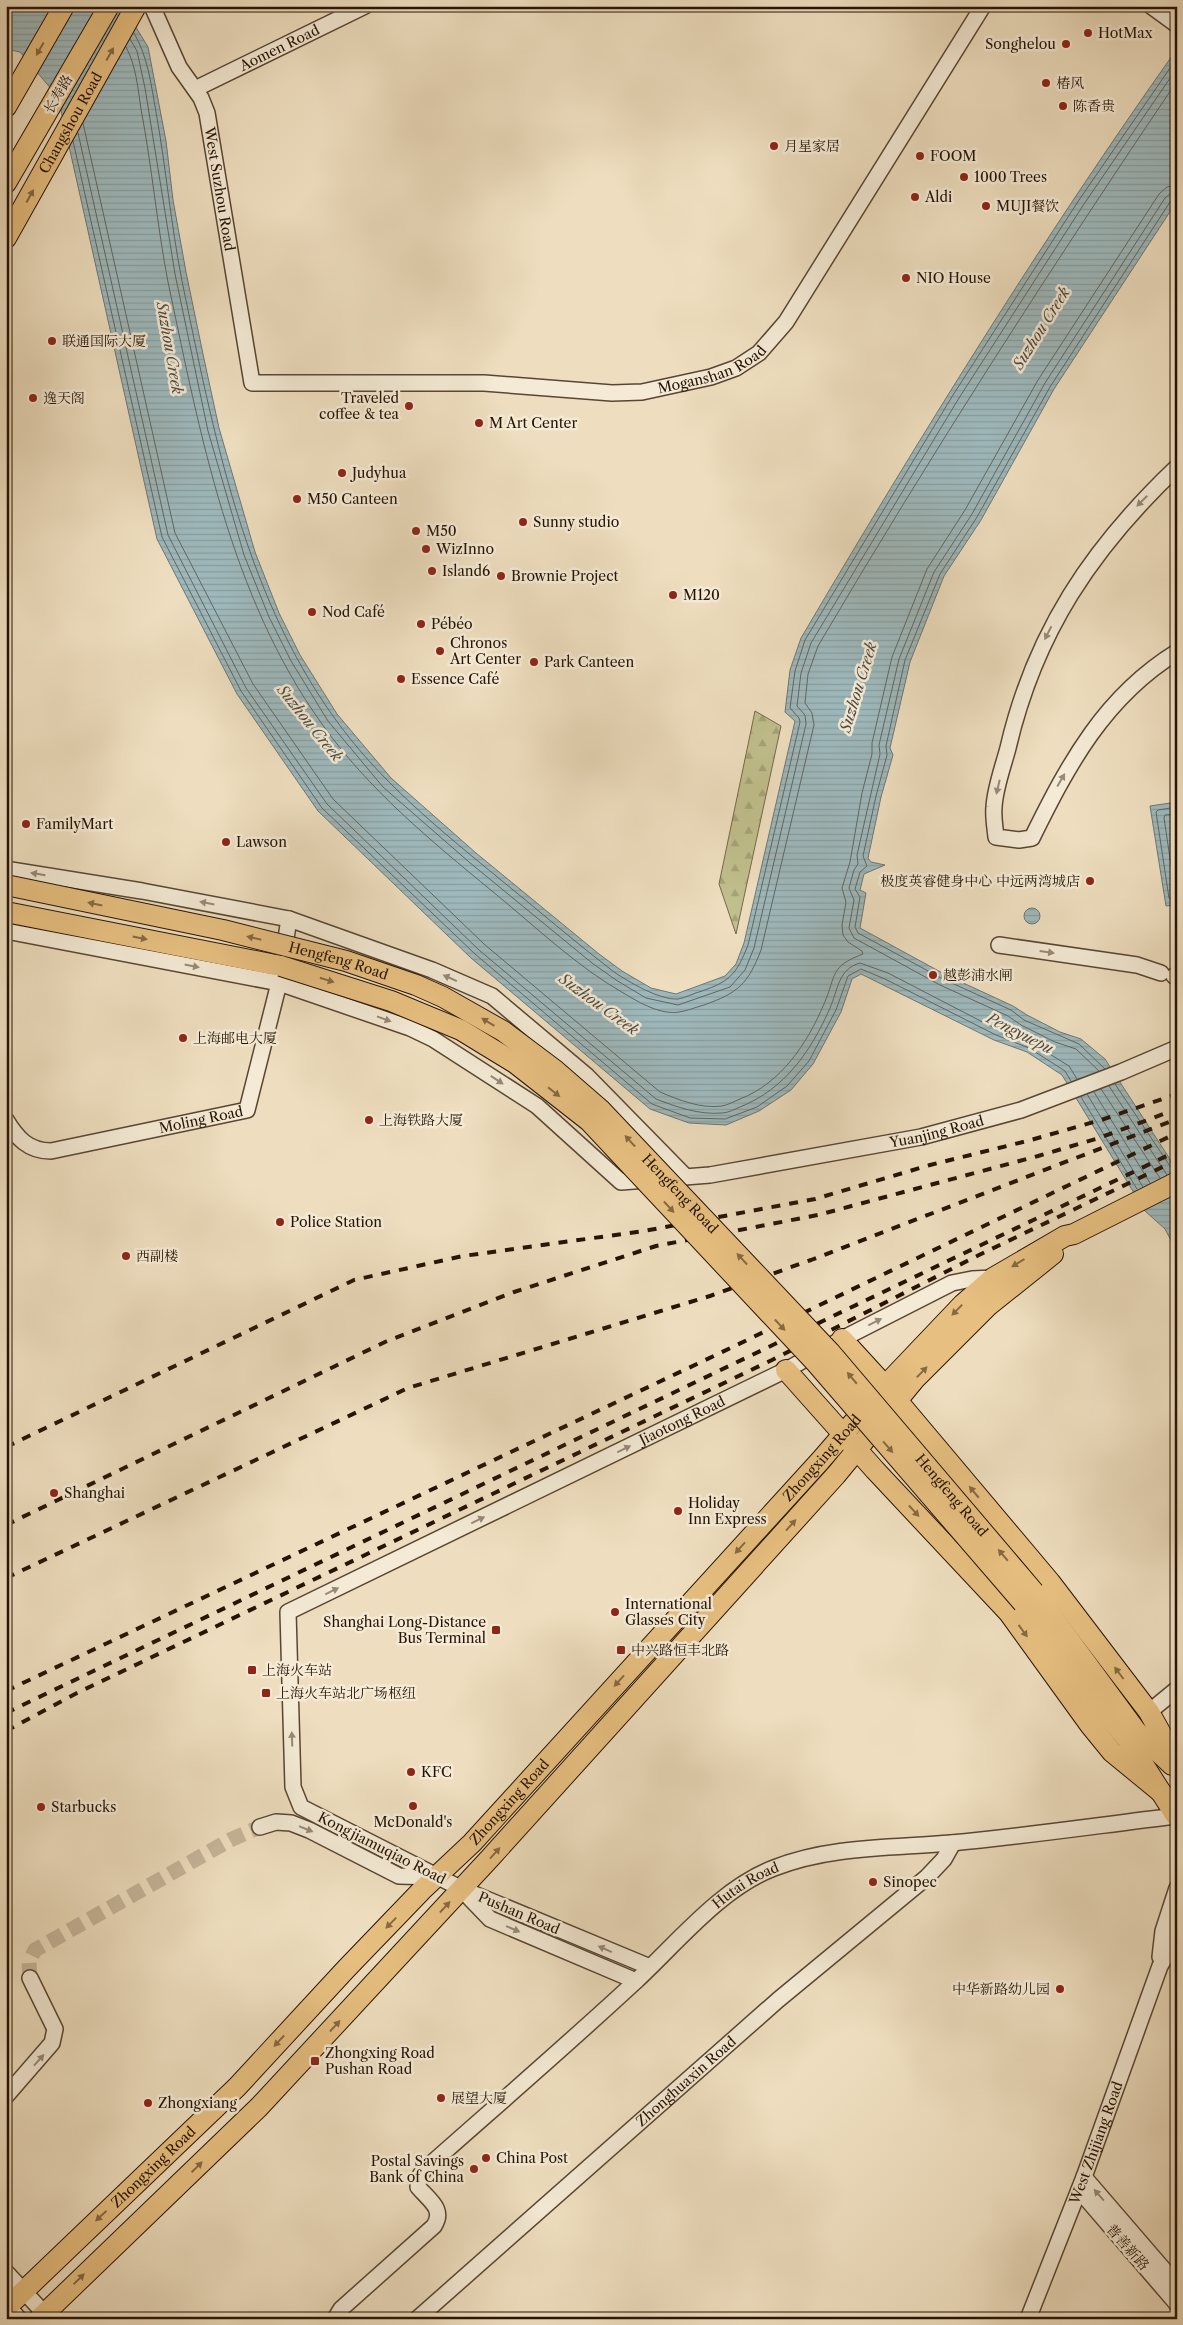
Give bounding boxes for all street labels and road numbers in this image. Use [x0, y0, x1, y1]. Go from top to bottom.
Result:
street label: Aomen Road [236, 20, 323, 75]
street label: Changshou Road [35, 68, 106, 177]
street label: 长寿路 [40, 71, 76, 117]
street label: West Suzhou Road [200, 125, 239, 253]
street label: Moganshan Road [656, 341, 771, 397]
street label: Hengfeng Road [287, 938, 391, 984]
street label: Moling Road [157, 1102, 245, 1137]
street label: Yuanjing Road [887, 1111, 986, 1152]
street label: Hengfeng Road [638, 1150, 722, 1237]
street label: Jiaotong Road [634, 1392, 728, 1450]
street label: Zhongxing Road [779, 1410, 866, 1505]
street label: Hengfeng Road [912, 1450, 992, 1541]
street label: Zhongxing Road [466, 1755, 553, 1849]
street label: Kongjiamuqiao Road [315, 1808, 449, 1888]
street label: Hutai Road [708, 1858, 782, 1913]
street label: Pushan Road [475, 1888, 563, 1939]
street label: Zhonghuaxin Road [632, 2032, 740, 2130]
street label: West Zhijiang Road [1065, 2078, 1127, 2208]
street label: Zhongxing Road [107, 2122, 200, 2211]
street label: 普善新路 [1103, 2220, 1153, 2274]

